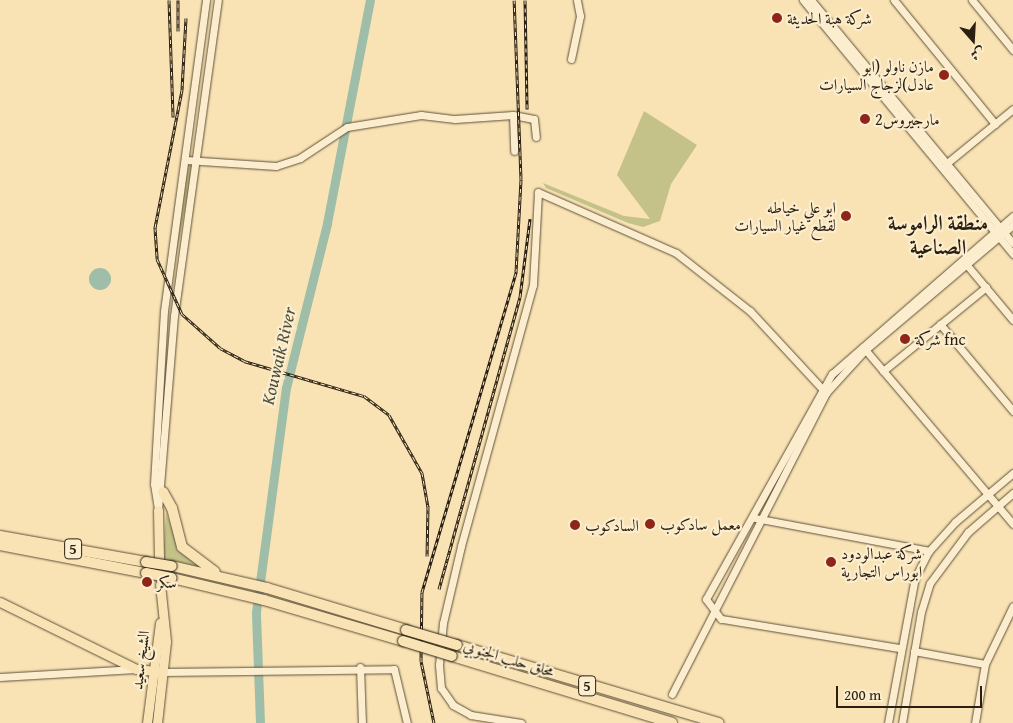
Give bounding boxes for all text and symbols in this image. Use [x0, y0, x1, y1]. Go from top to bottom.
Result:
place label: شركة هبة الحديثة [787, 8, 872, 28]
marker: شركة هبة الحديثة [771, 12, 783, 24]
north arrow [948, 15, 998, 65]
text: ش [968, 42, 988, 66]
place label: مازن ناولو (ابو عادل)لزجاج السيارات [819, 56, 934, 94]
marker: مازن ناولو (ابو عادل)لزجاج السيارات [938, 69, 950, 81]
place label: مارجيروس2 [875, 109, 940, 129]
marker: مارجيروس2 [859, 113, 871, 125]
place label: ابو علي خياطه لقطع غيار السيارات [734, 197, 836, 235]
marker: ابو علي خياطه لقطع غيار السيارات [840, 210, 852, 222]
district label: منطقة الراموسة الصناعية [888, 210, 988, 260]
water label: Kouwaik River [257, 305, 301, 407]
place label: شركة fnc [915, 329, 966, 349]
marker: شركة fnc [899, 333, 911, 345]
place label: معمل سادكوب [660, 514, 741, 534]
place label: السادكوب [585, 515, 639, 535]
marker: معمل سادكوب [644, 518, 656, 530]
marker: السادكوب [569, 519, 581, 531]
road number: 5 [63, 536, 83, 562]
place label: شركة عبدالودود ابوراس التجارية [841, 543, 922, 581]
marker: شركة عبدالودود ابوراس التجارية [825, 556, 837, 568]
place label: سكر [157, 572, 177, 592]
marker: سكر [141, 576, 153, 588]
street label: الشيخ سعيد [127, 629, 153, 691]
street label: محلق حلب الجنوبي [461, 635, 557, 681]
road number: 5 [577, 674, 597, 698]
scale bar [838, 676, 984, 708]
text: 200 m [844, 684, 881, 705]

